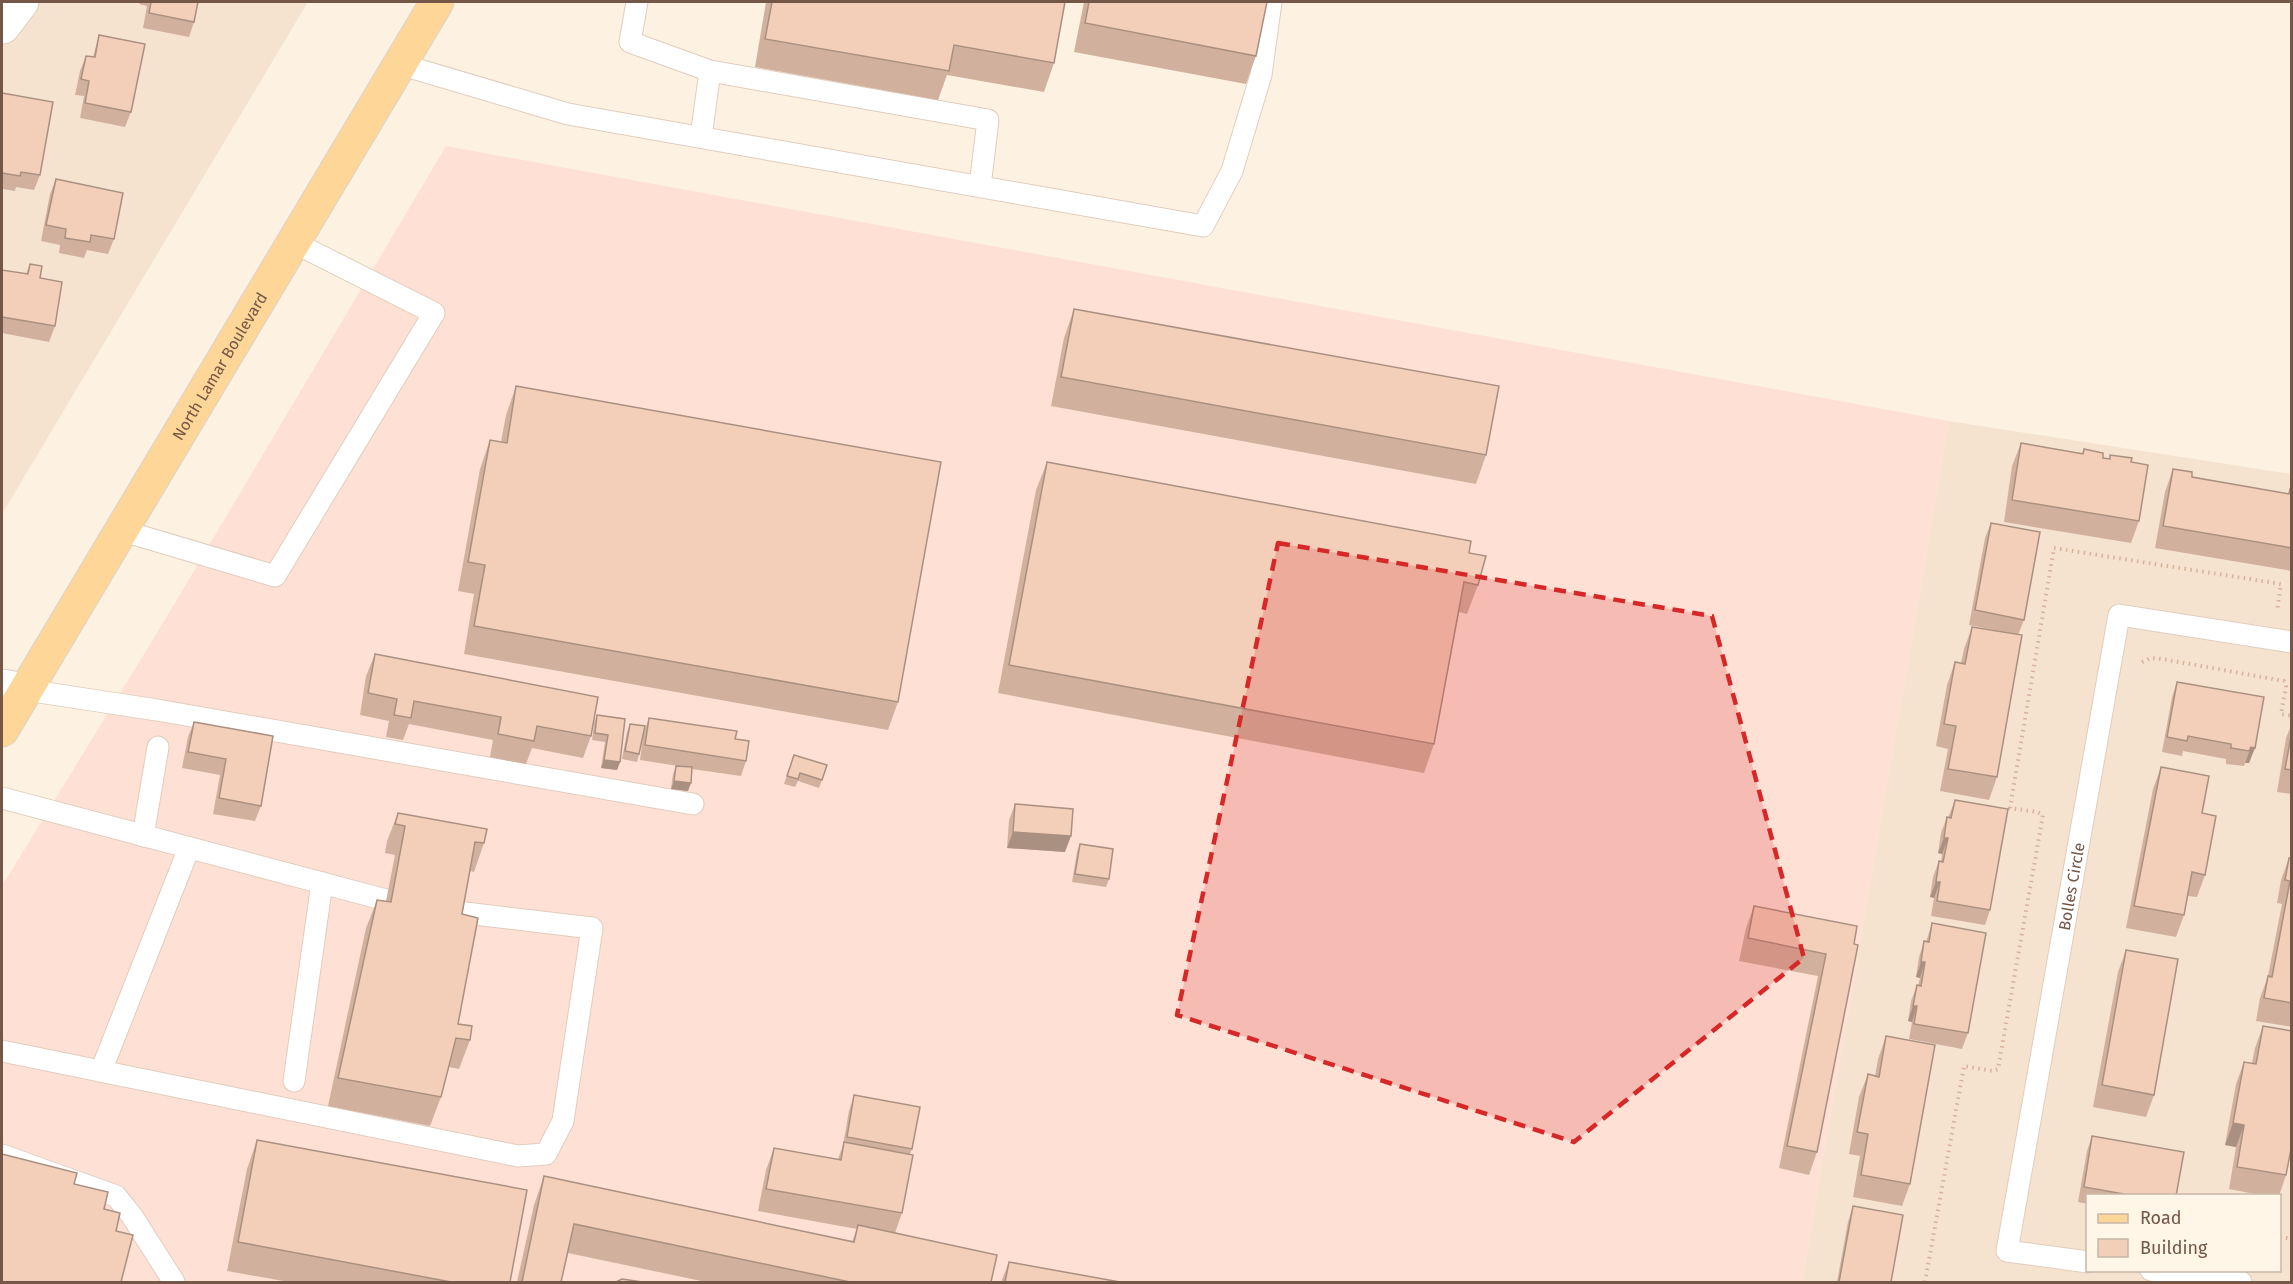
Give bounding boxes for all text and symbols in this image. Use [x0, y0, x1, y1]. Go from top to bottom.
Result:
street label: North Lamar Boulevard [168, 289, 271, 443]
street label: Bolles Circle [2054, 841, 2088, 932]
legend [2086, 1194, 2281, 1272]
text: Road [2140, 1207, 2182, 1229]
text: Building [2140, 1237, 2208, 1259]

